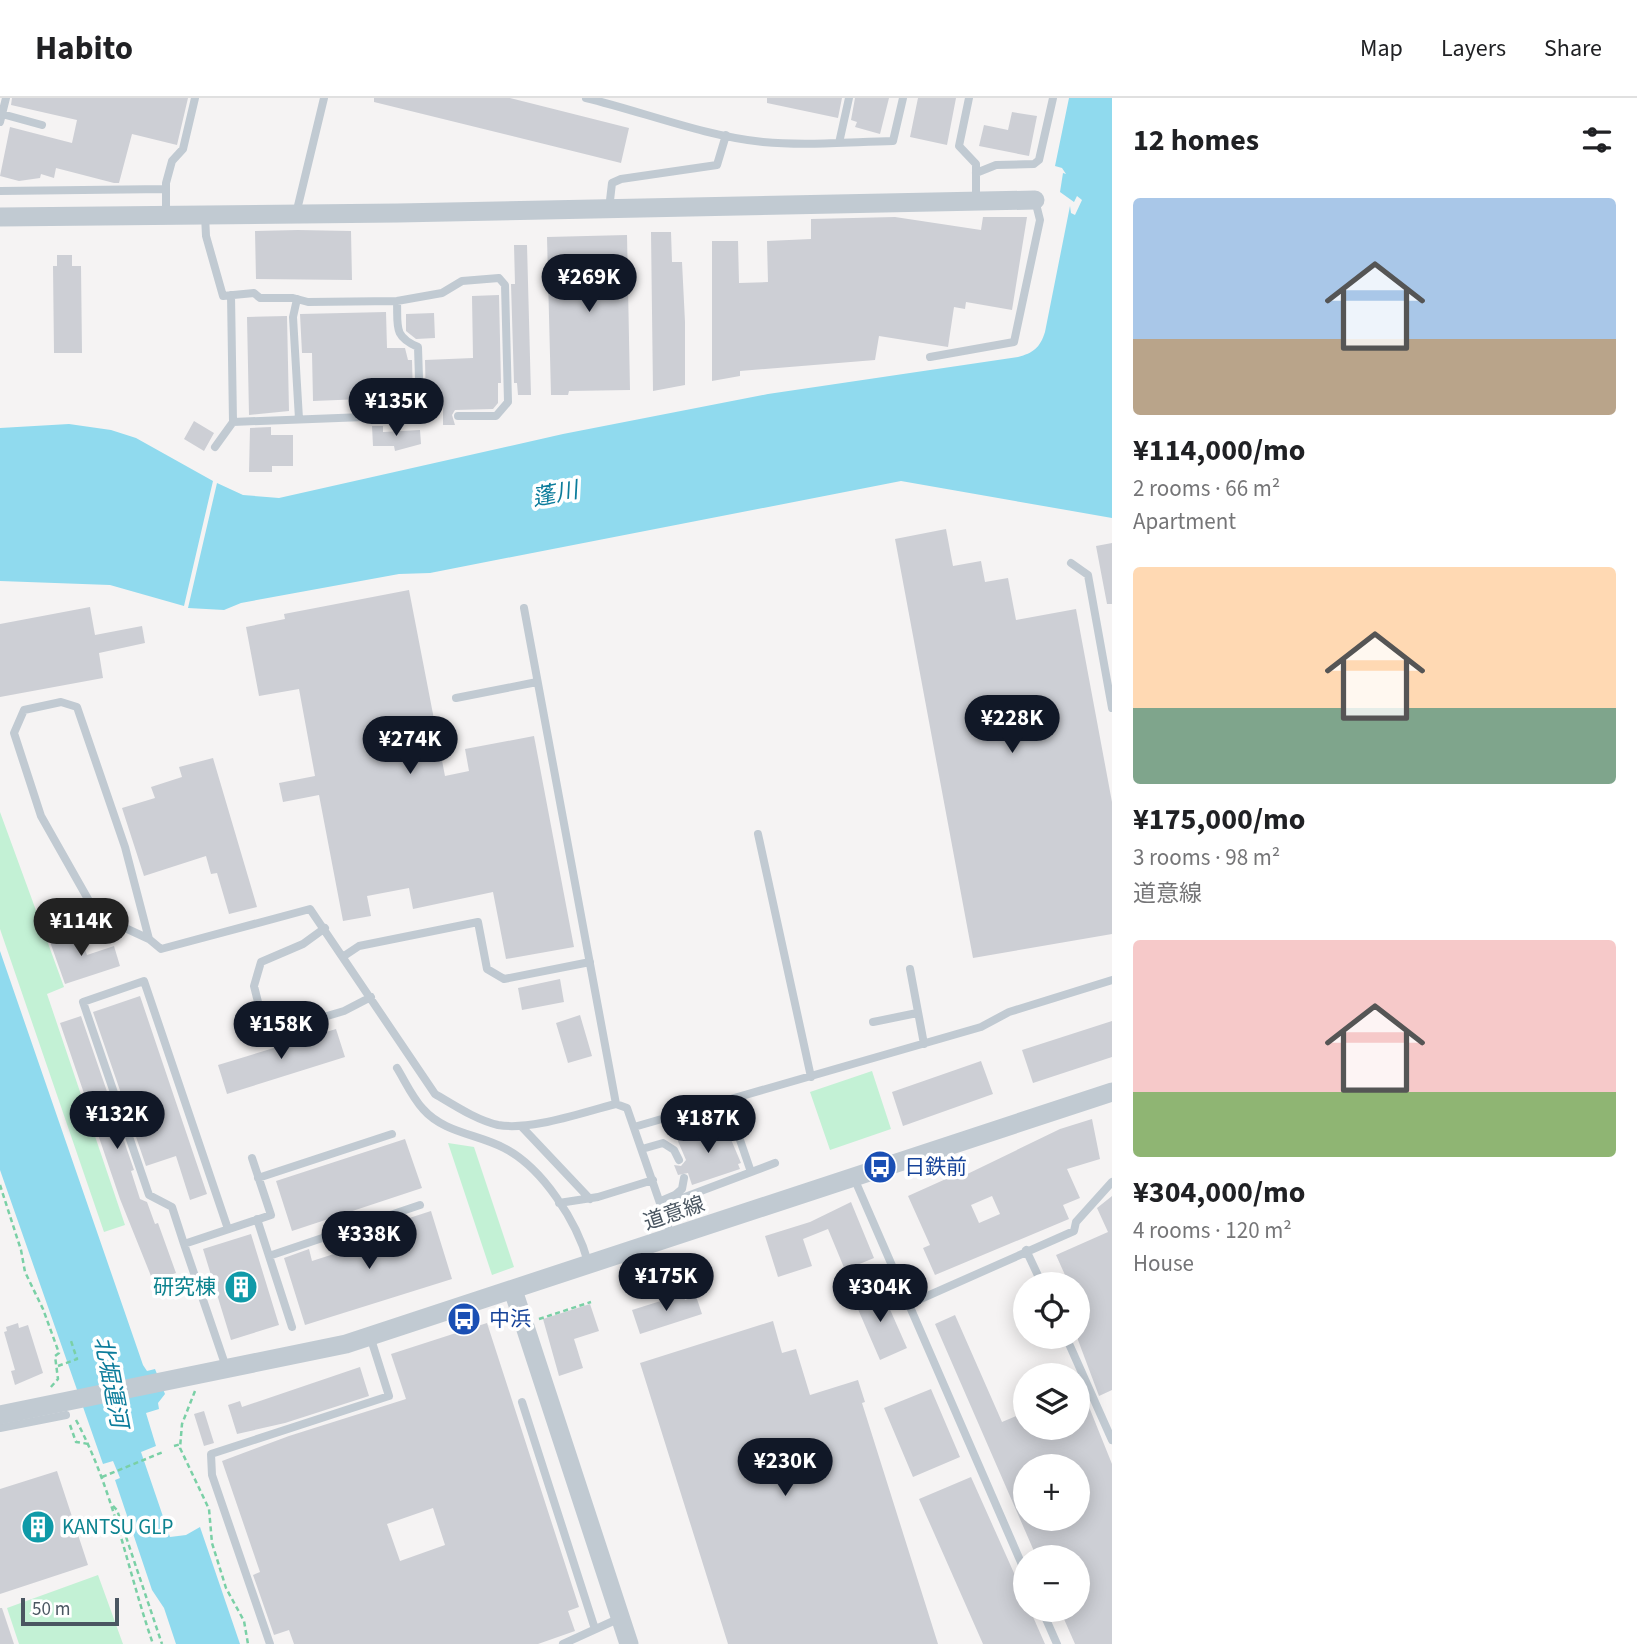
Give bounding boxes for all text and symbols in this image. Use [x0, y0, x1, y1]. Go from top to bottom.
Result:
text: Habito [35, 25, 133, 72]
text: Map [1360, 31, 1403, 66]
text: Layers [1441, 31, 1506, 66]
text: Share [1544, 31, 1602, 66]
text: 12 homes [1133, 119, 1259, 162]
icon: filters [1578, 121, 1616, 159]
icon: home [1312, 243, 1438, 369]
pin: ¥269K [540, 254, 638, 314]
text: ¥269K [558, 260, 620, 293]
pin: ¥135K [347, 378, 445, 438]
text: ¥135K [365, 384, 427, 417]
text: ¥114,000/mo [1133, 429, 1305, 472]
text: 2 rooms · 66 m² [1133, 472, 1280, 505]
water label: 蓬川 [529, 473, 584, 515]
text: Apartment [1133, 505, 1236, 538]
icon: home [1312, 613, 1438, 739]
pin: ¥228K [963, 696, 1061, 755]
text: ¥228K [981, 701, 1043, 734]
pin: ¥274K [361, 716, 459, 776]
text: ¥274K [379, 722, 441, 755]
text: ¥175,000/mo [1133, 798, 1305, 841]
text: 3 rooms · 98 m² [1133, 841, 1280, 874]
text: 道意線 [1133, 877, 1202, 910]
pin: ¥114K [32, 898, 130, 958]
text: ¥114K [50, 904, 112, 937]
icon: home [1312, 985, 1438, 1111]
pin: ¥158K [232, 1002, 330, 1061]
text: ¥158K [250, 1007, 312, 1040]
pin: ¥132K [68, 1091, 166, 1151]
pin: ¥187K [659, 1096, 757, 1155]
text: ¥132K [86, 1097, 148, 1130]
text: ¥187K [677, 1101, 739, 1134]
bus stop icon: 日鉄前 [861, 1148, 899, 1186]
place label: 日鉄前 [904, 1152, 967, 1182]
text: ¥304,000/mo [1133, 1171, 1305, 1214]
street label: 道意線 [639, 1189, 709, 1237]
pin: ¥338K [320, 1212, 418, 1271]
text: 4 rooms · 120 m² [1133, 1214, 1292, 1247]
text: ¥338K [338, 1217, 400, 1250]
text: House [1133, 1247, 1194, 1280]
pin: ¥175K [617, 1254, 715, 1313]
text: ¥175K [635, 1259, 697, 1292]
pin: ¥304K [831, 1264, 929, 1324]
building icon: 研究棟 [222, 1268, 260, 1306]
text: ¥304K [849, 1270, 911, 1303]
place label: 研究棟 [153, 1272, 216, 1302]
map controls [1013, 1272, 1090, 1622]
button: locate [1013, 1272, 1090, 1349]
bus stop icon: 中浜 [445, 1300, 483, 1338]
place label: 中浜 [489, 1304, 531, 1334]
water label: 北堀運河 [86, 1334, 137, 1434]
button: layers [1013, 1363, 1090, 1440]
pin: ¥230K [736, 1438, 834, 1498]
text: ¥230K [754, 1444, 816, 1477]
button: + [1013, 1454, 1090, 1531]
building icon: KANTSU GLP [19, 1508, 57, 1546]
place label: KANTSU GLP [62, 1512, 173, 1542]
button: − [1013, 1545, 1090, 1622]
scale bar [21, 1595, 119, 1627]
text: 50 m [32, 1596, 70, 1623]

